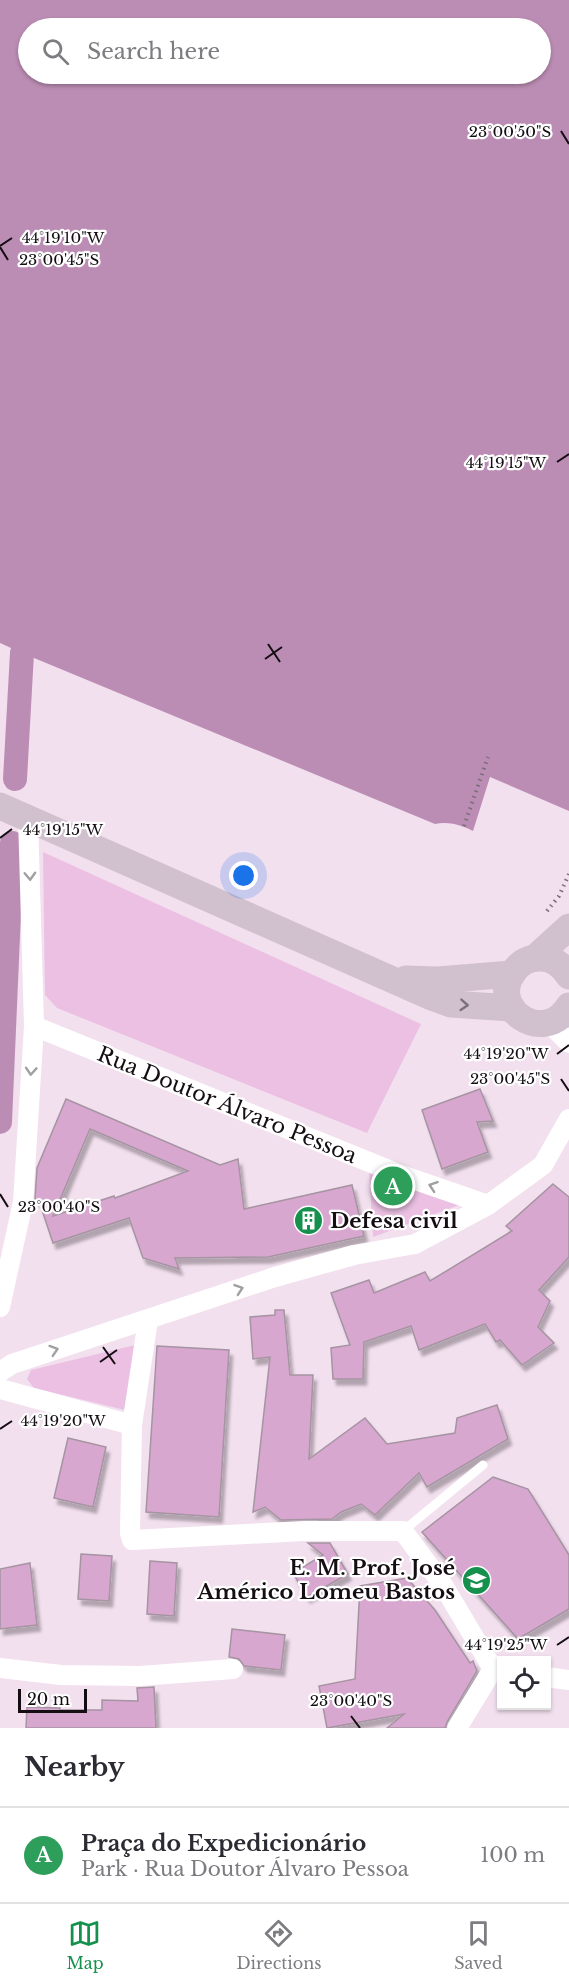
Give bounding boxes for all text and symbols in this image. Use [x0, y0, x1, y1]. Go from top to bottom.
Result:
search box [18, 18, 551, 84]
icon: search [39, 35, 72, 68]
text: Search here [87, 38, 220, 65]
text: 23°00'50"S [469, 122, 551, 141]
text: 44°19'10"W [22, 228, 105, 247]
text: 23°00'45"S [19, 250, 99, 269]
text: 44°19'15"W [466, 453, 547, 472]
text: 44°19'15"W [23, 820, 104, 839]
your location [229, 861, 258, 890]
one-way arrow [23, 871, 36, 880]
one-way arrow [459, 998, 468, 1011]
street label: Rua Doutor Álvaro Pessoa [93, 1041, 361, 1169]
text: 44°19'20"W [463, 1044, 549, 1063]
one-way arrow [25, 1066, 38, 1075]
text: 23°00'45"S [470, 1069, 550, 1088]
pin: A [374, 1164, 412, 1208]
one-way arrow [428, 1181, 439, 1193]
text: 23°00'40"S [18, 1197, 100, 1216]
building icon: Defesa civil [293, 1205, 325, 1237]
place label: Defesa civil [330, 1208, 458, 1234]
one-way arrow [233, 1284, 244, 1296]
one-way arrow [48, 1345, 59, 1358]
text: 44°19'20"W [20, 1411, 106, 1430]
place label: E. M. Prof. José Américo Lomeu Bastos [196, 1555, 455, 1605]
school or university icon: E. M. Prof. José Américo Lomeu Bastos [460, 1564, 492, 1596]
text: 44°19'25"W [465, 1635, 548, 1654]
map controls [497, 1656, 551, 1710]
button: locate [497, 1656, 551, 1710]
scale bar [18, 1686, 87, 1714]
text: 20 m [27, 1689, 70, 1709]
text: 23°00'40"S [310, 1691, 392, 1710]
text: Nearby [24, 1751, 125, 1783]
text: Praça do Expedicionário [81, 1830, 366, 1857]
text: A [35, 1843, 52, 1867]
text: 100 m [480, 1843, 545, 1867]
text: Park · Rua Doutor Álvaro Pessoa [81, 1857, 409, 1881]
tab: Map [66, 1917, 104, 1973]
tab: Directions [236, 1917, 321, 1973]
tab: Saved [454, 1917, 503, 1973]

